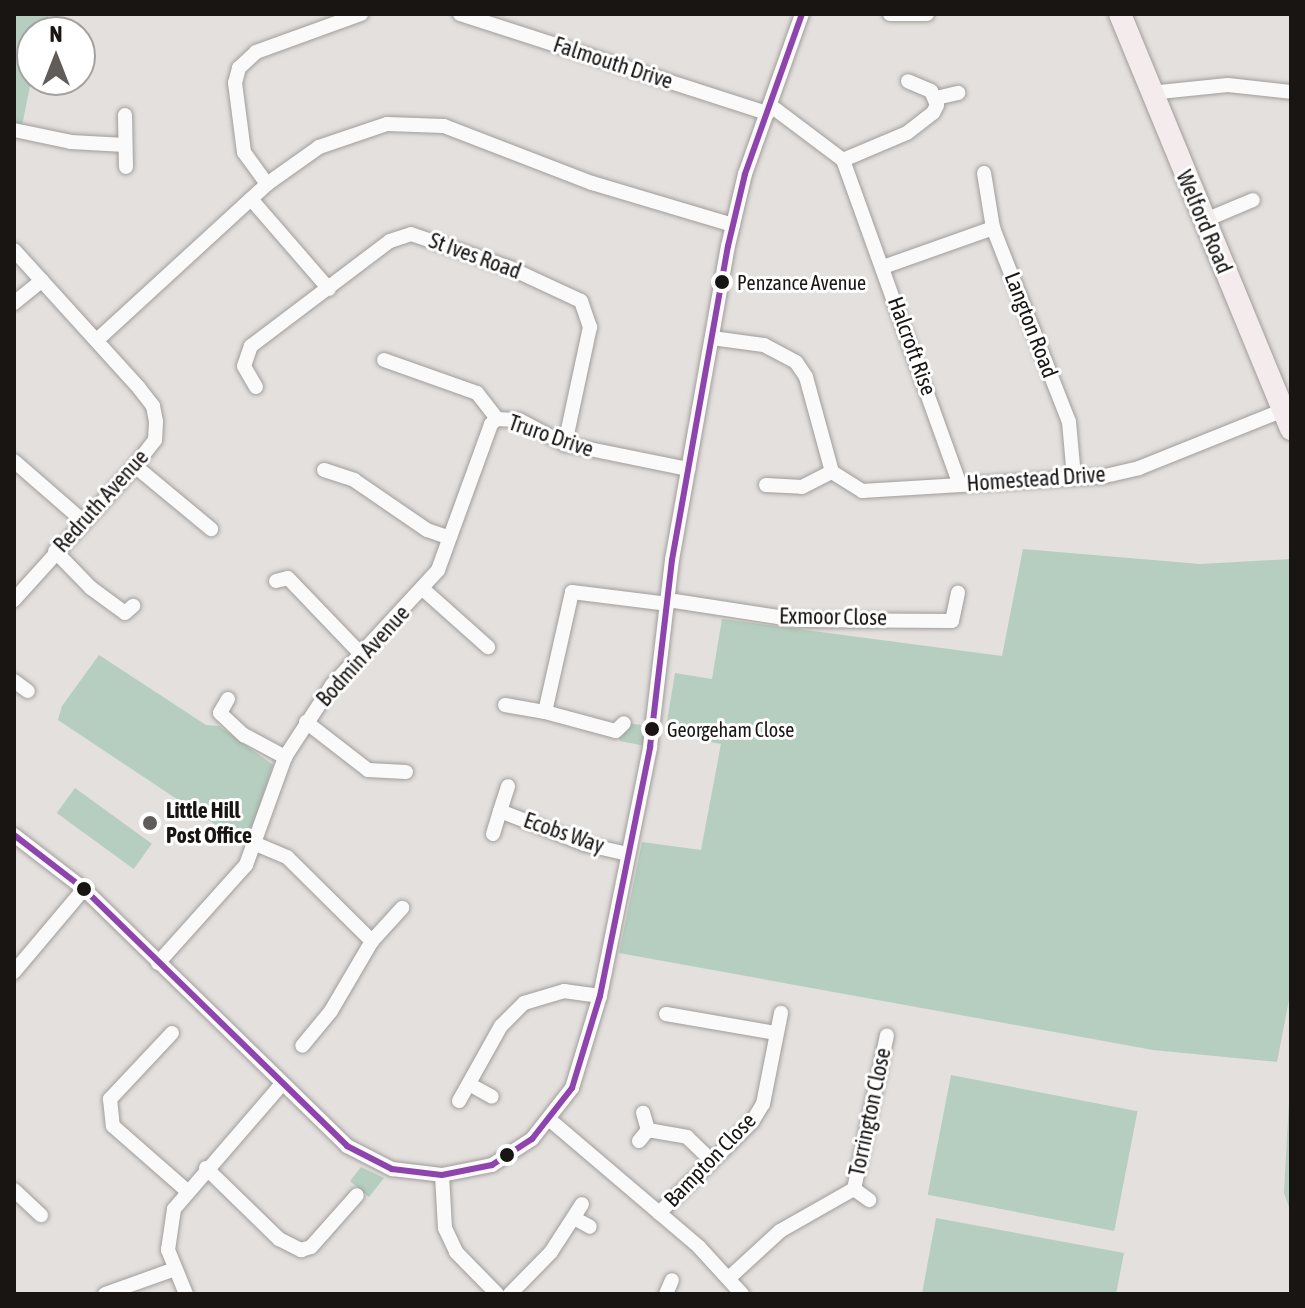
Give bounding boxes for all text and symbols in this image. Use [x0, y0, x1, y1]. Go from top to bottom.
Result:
north arrow [16, 16, 96, 96]
text: N [50, 21, 62, 47]
street label: Falmouth Drive [550, 31, 676, 95]
street label: Welford Road [1170, 166, 1238, 278]
street label: St Ives Road [425, 227, 525, 285]
street label: Langton Road [999, 268, 1063, 382]
place label: Penzance Avenue [737, 270, 866, 294]
marker: Penzance Avenue [714, 274, 730, 290]
street label: Halcroft Rise [882, 293, 942, 399]
street label: Truro Drive [505, 409, 597, 463]
street label: Redruth Avenue [48, 444, 154, 558]
street label: Homestead Drive [966, 461, 1106, 497]
street label: Bodmin Avenue [311, 600, 415, 712]
street label: Exmoor Close [779, 603, 887, 631]
place label: Georgeham Close [667, 717, 794, 741]
marker: Georgeham Close [644, 721, 660, 737]
place label: Little Hill Post Office [166, 797, 252, 848]
street label: Ecobs Way [520, 807, 608, 859]
marker: Little Hill Post Office [141, 814, 159, 832]
unlabelled marker [76, 881, 92, 897]
street label: Torrington Close [844, 1045, 896, 1179]
street label: Bampton Close [659, 1107, 761, 1213]
unlabelled marker [499, 1147, 515, 1163]

